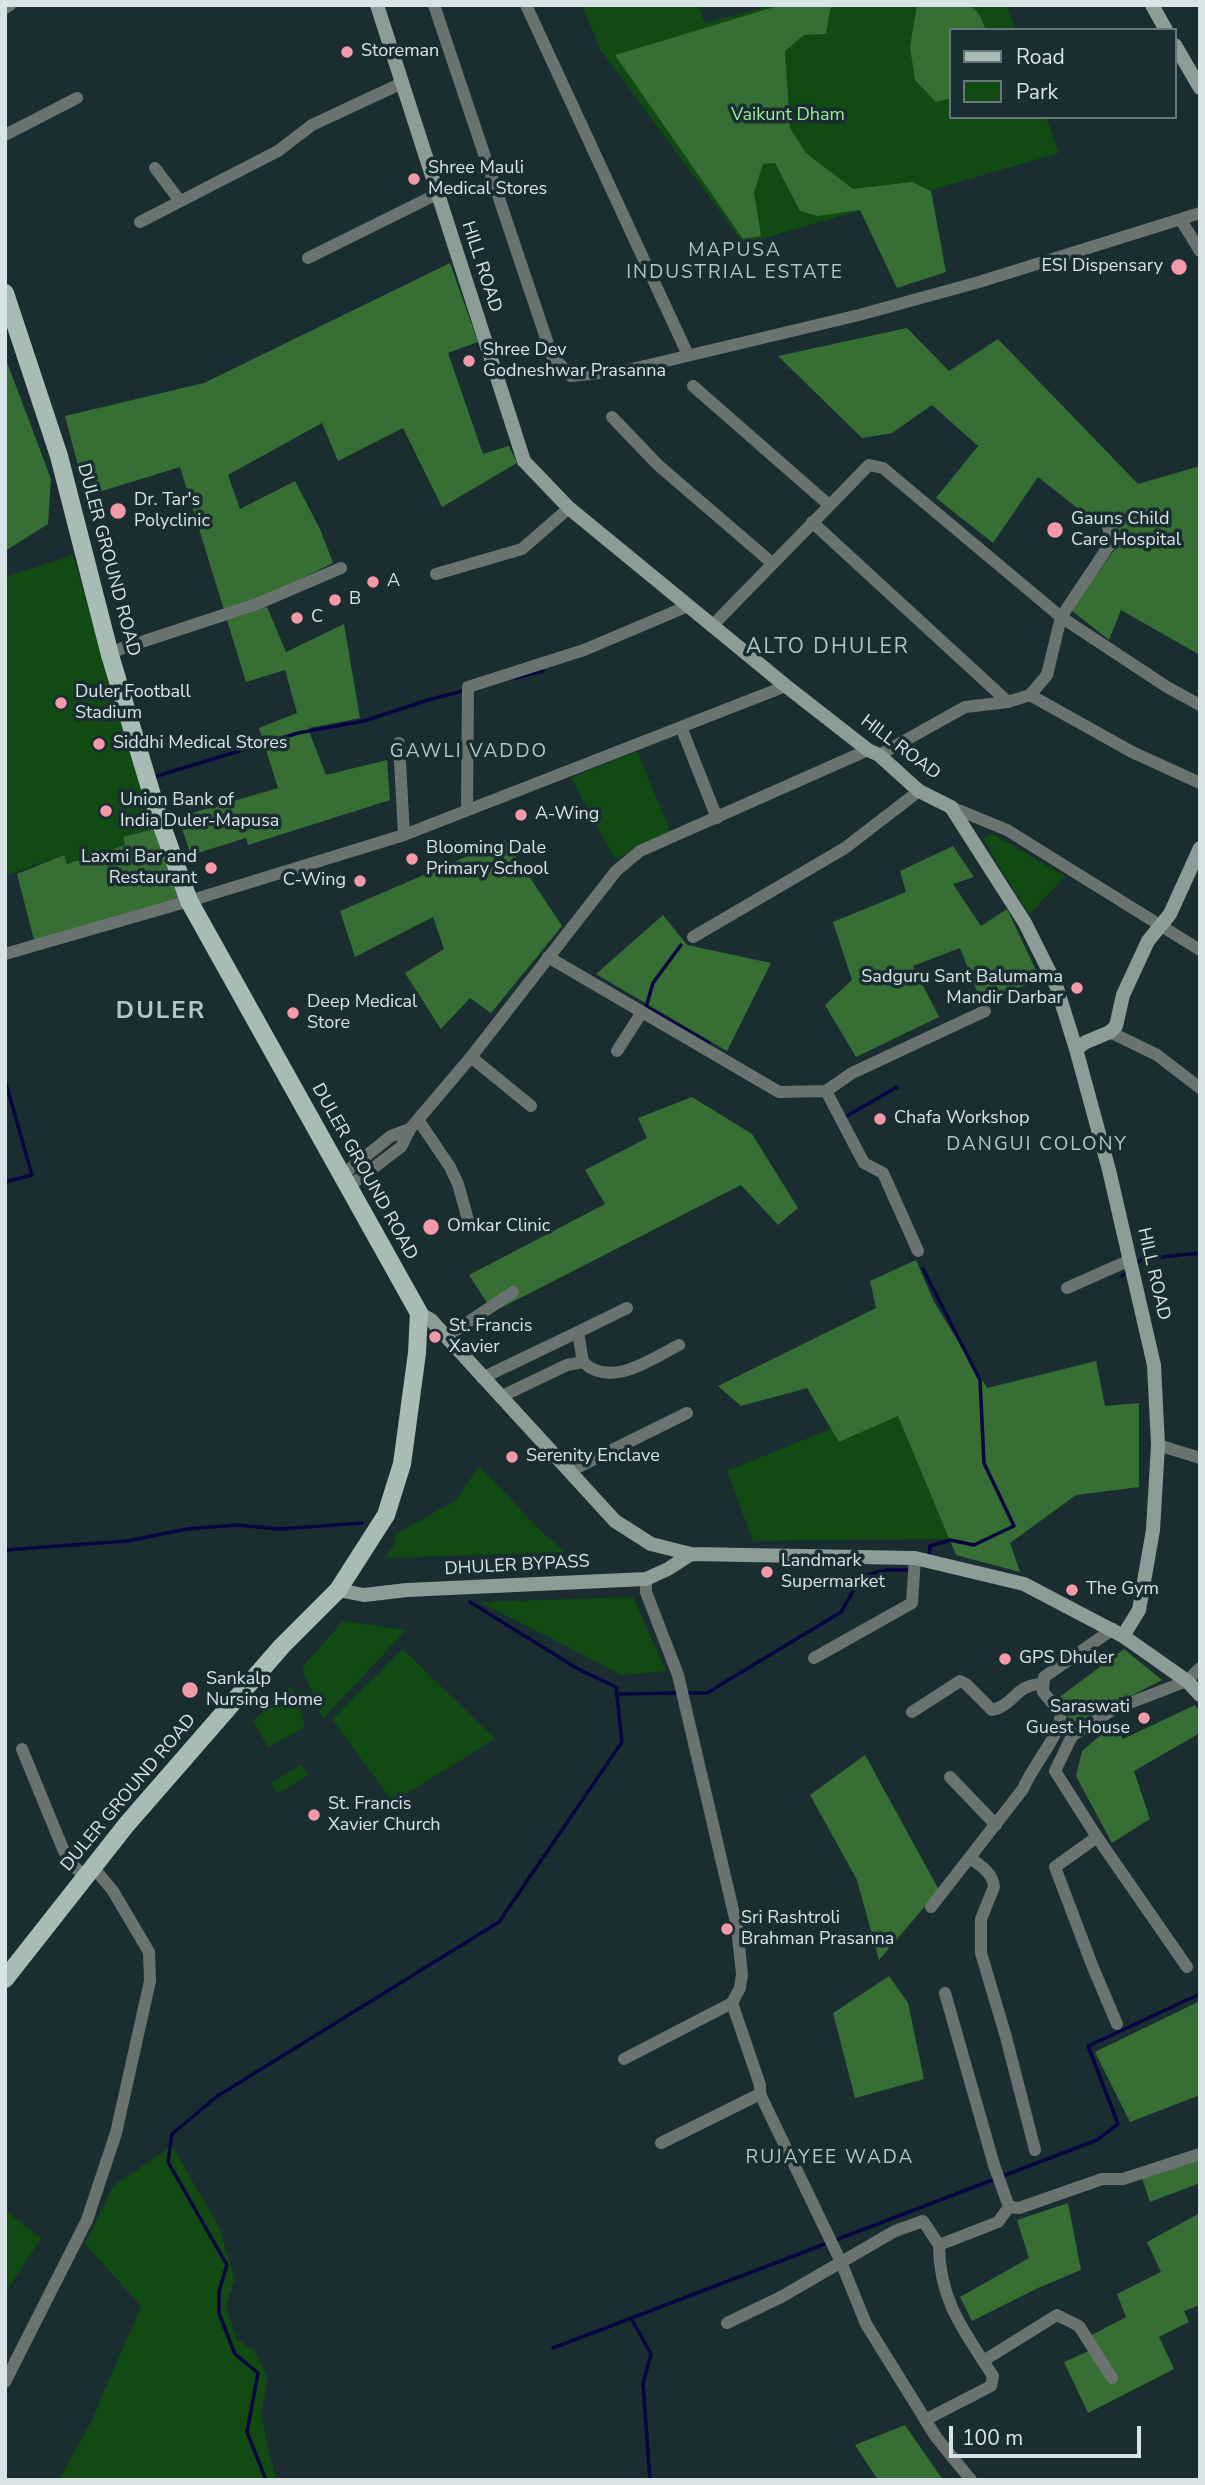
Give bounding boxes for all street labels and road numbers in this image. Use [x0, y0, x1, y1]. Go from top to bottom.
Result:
street label: HILL ROAD [456, 219, 506, 315]
street label: DULER GROUND ROAD [72, 461, 144, 659]
street label: HILL ROAD [856, 711, 944, 785]
street label: DULER GROUND ROAD [306, 1080, 422, 1264]
street label: HILL ROAD [1132, 1226, 1174, 1322]
street label: DHULER BYPASS [444, 1551, 590, 1581]
street label: DULER GROUND ROAD [57, 1710, 201, 1876]

